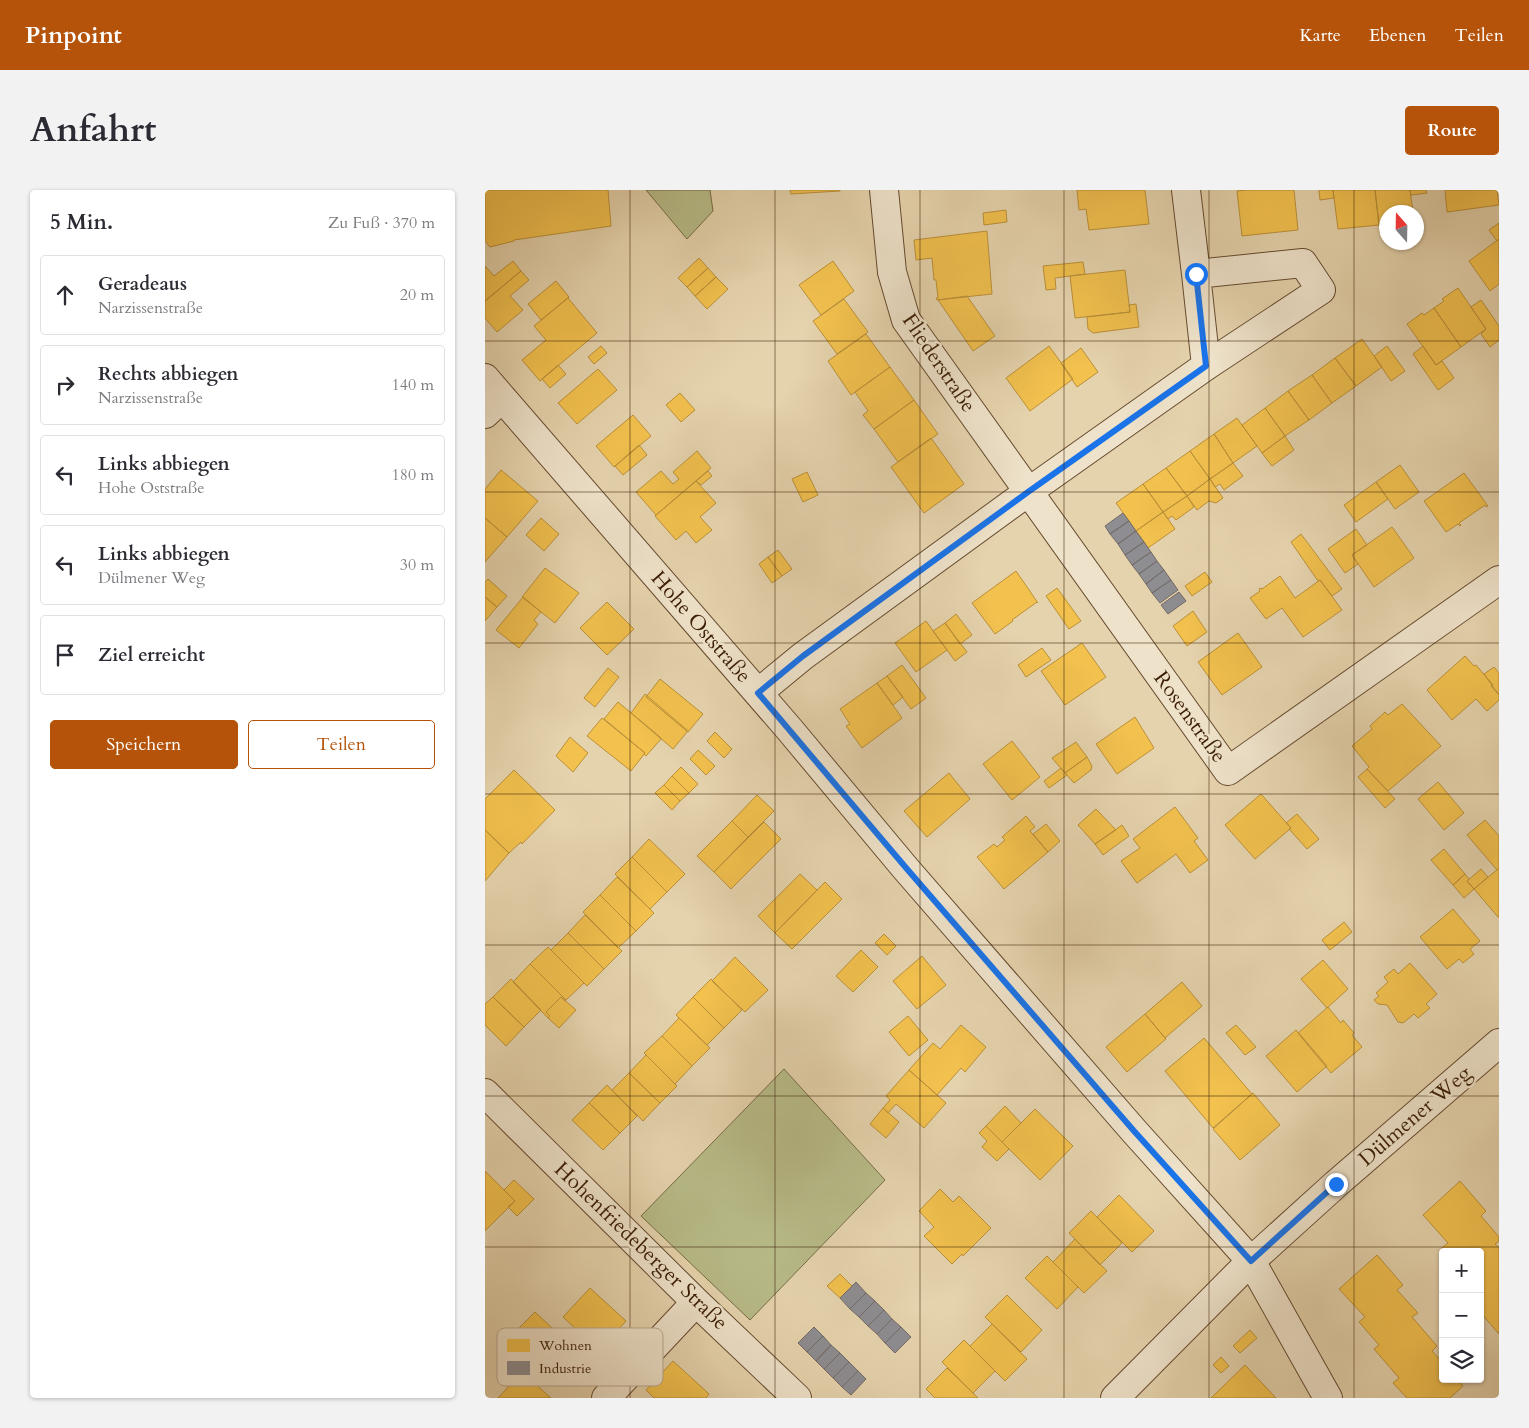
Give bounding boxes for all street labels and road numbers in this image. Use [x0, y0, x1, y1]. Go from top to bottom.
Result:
street label: Fliederstraße [895, 308, 983, 418]
street label: Hohe Oststraße [644, 565, 758, 689]
street label: Rosenstraße [1147, 665, 1233, 769]
street label: Dülmener Weg [1352, 1059, 1478, 1173]
street label: Hohenfriedeberger Straße [548, 1155, 734, 1337]

